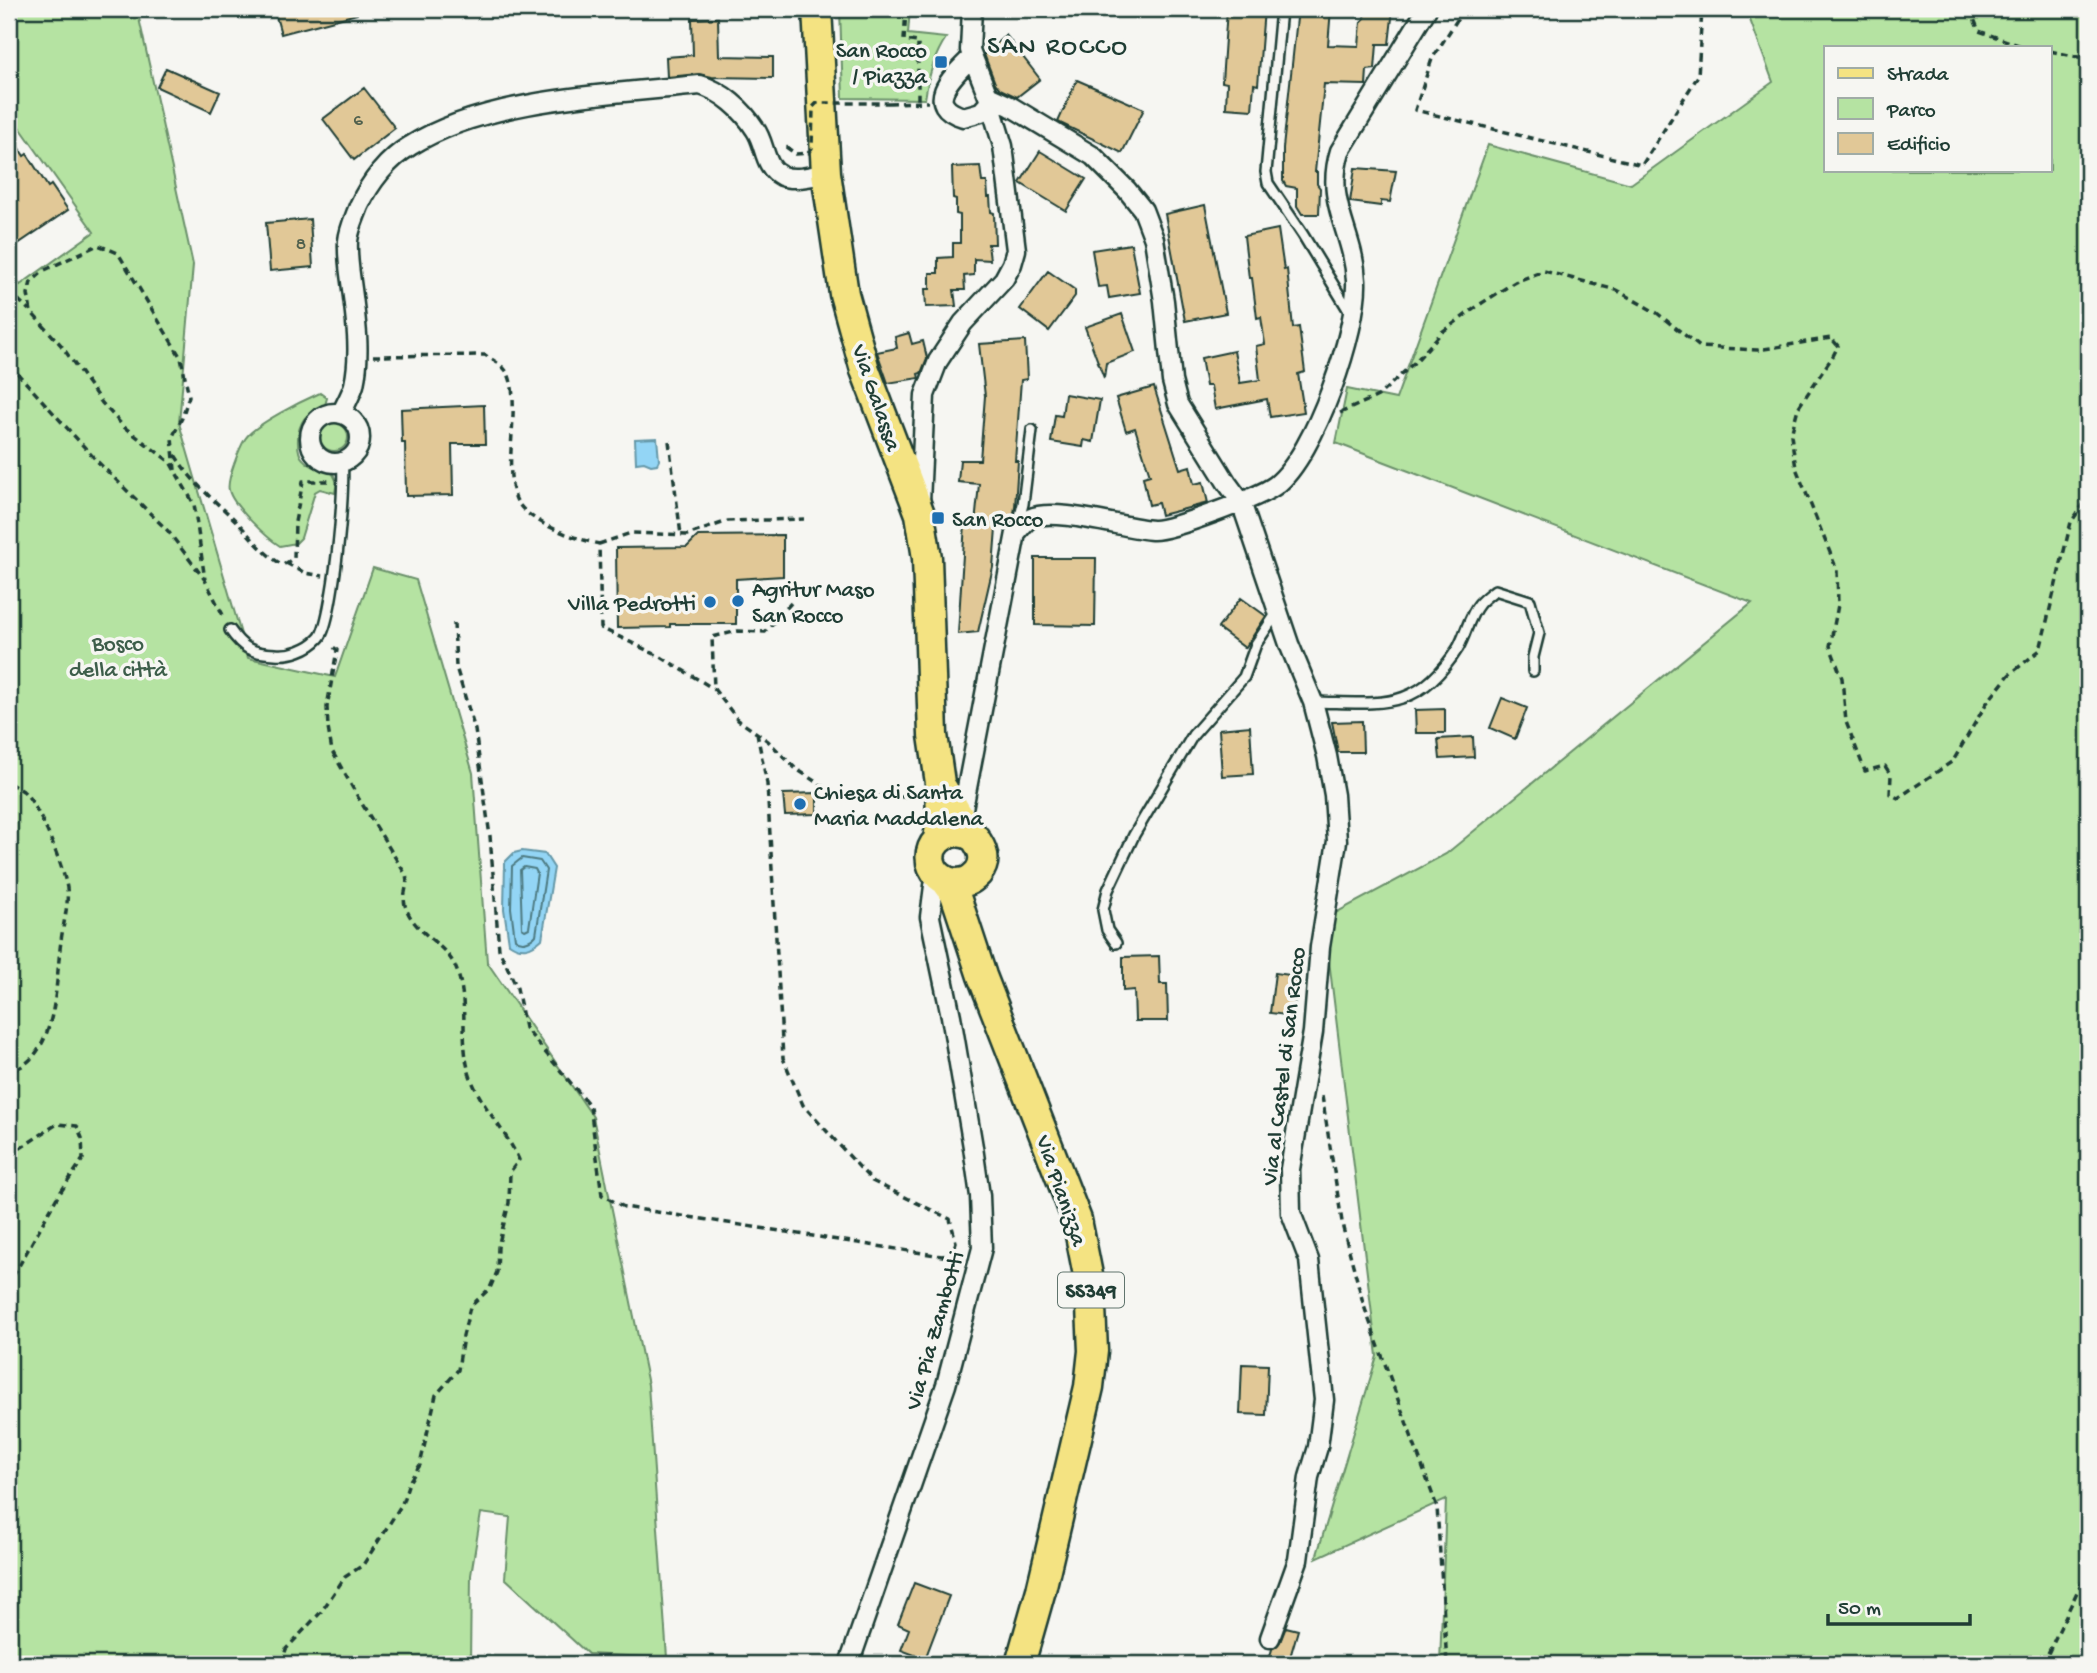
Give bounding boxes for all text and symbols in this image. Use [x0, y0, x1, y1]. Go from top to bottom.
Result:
district label: SAN ROCCO [987, 33, 1129, 64]
place label: San Rocco / Piazza [836, 39, 928, 92]
legend [1824, 46, 2052, 172]
marker: San Rocco / Piazza [933, 54, 949, 70]
text: Strada [1887, 64, 1950, 89]
text: Parco [1886, 100, 1936, 125]
house number: 6 [353, 110, 363, 133]
text: Edificio [1887, 134, 1951, 159]
house number: 8 [296, 234, 306, 257]
street label: Via Galassa [844, 340, 906, 456]
place label: San Rocco [952, 508, 1043, 535]
marker: San Rocco [930, 510, 946, 526]
place label: Agritur Maso San Rocco [752, 578, 875, 631]
place label: Villa Pedrotti [567, 592, 696, 619]
marker: Agritur Maso San Rocco [730, 593, 746, 609]
marker: Villa Pedrotti [702, 594, 718, 610]
park label: Bosco della città [69, 632, 168, 685]
place label: Chiesa di Santa Maria Maddalena [814, 781, 984, 834]
marker: Chiesa di Santa Maria Maddalena [792, 796, 808, 812]
street label: Via al Castel di San Rocco [1257, 946, 1314, 1188]
street label: Via Pianizza [1028, 1131, 1092, 1251]
street label: Via Pia Zambotti [901, 1249, 972, 1414]
road number: SS349 [1058, 1272, 1124, 1308]
scale bar [1828, 1582, 1969, 1626]
text: 50 m [1838, 1598, 1881, 1623]

